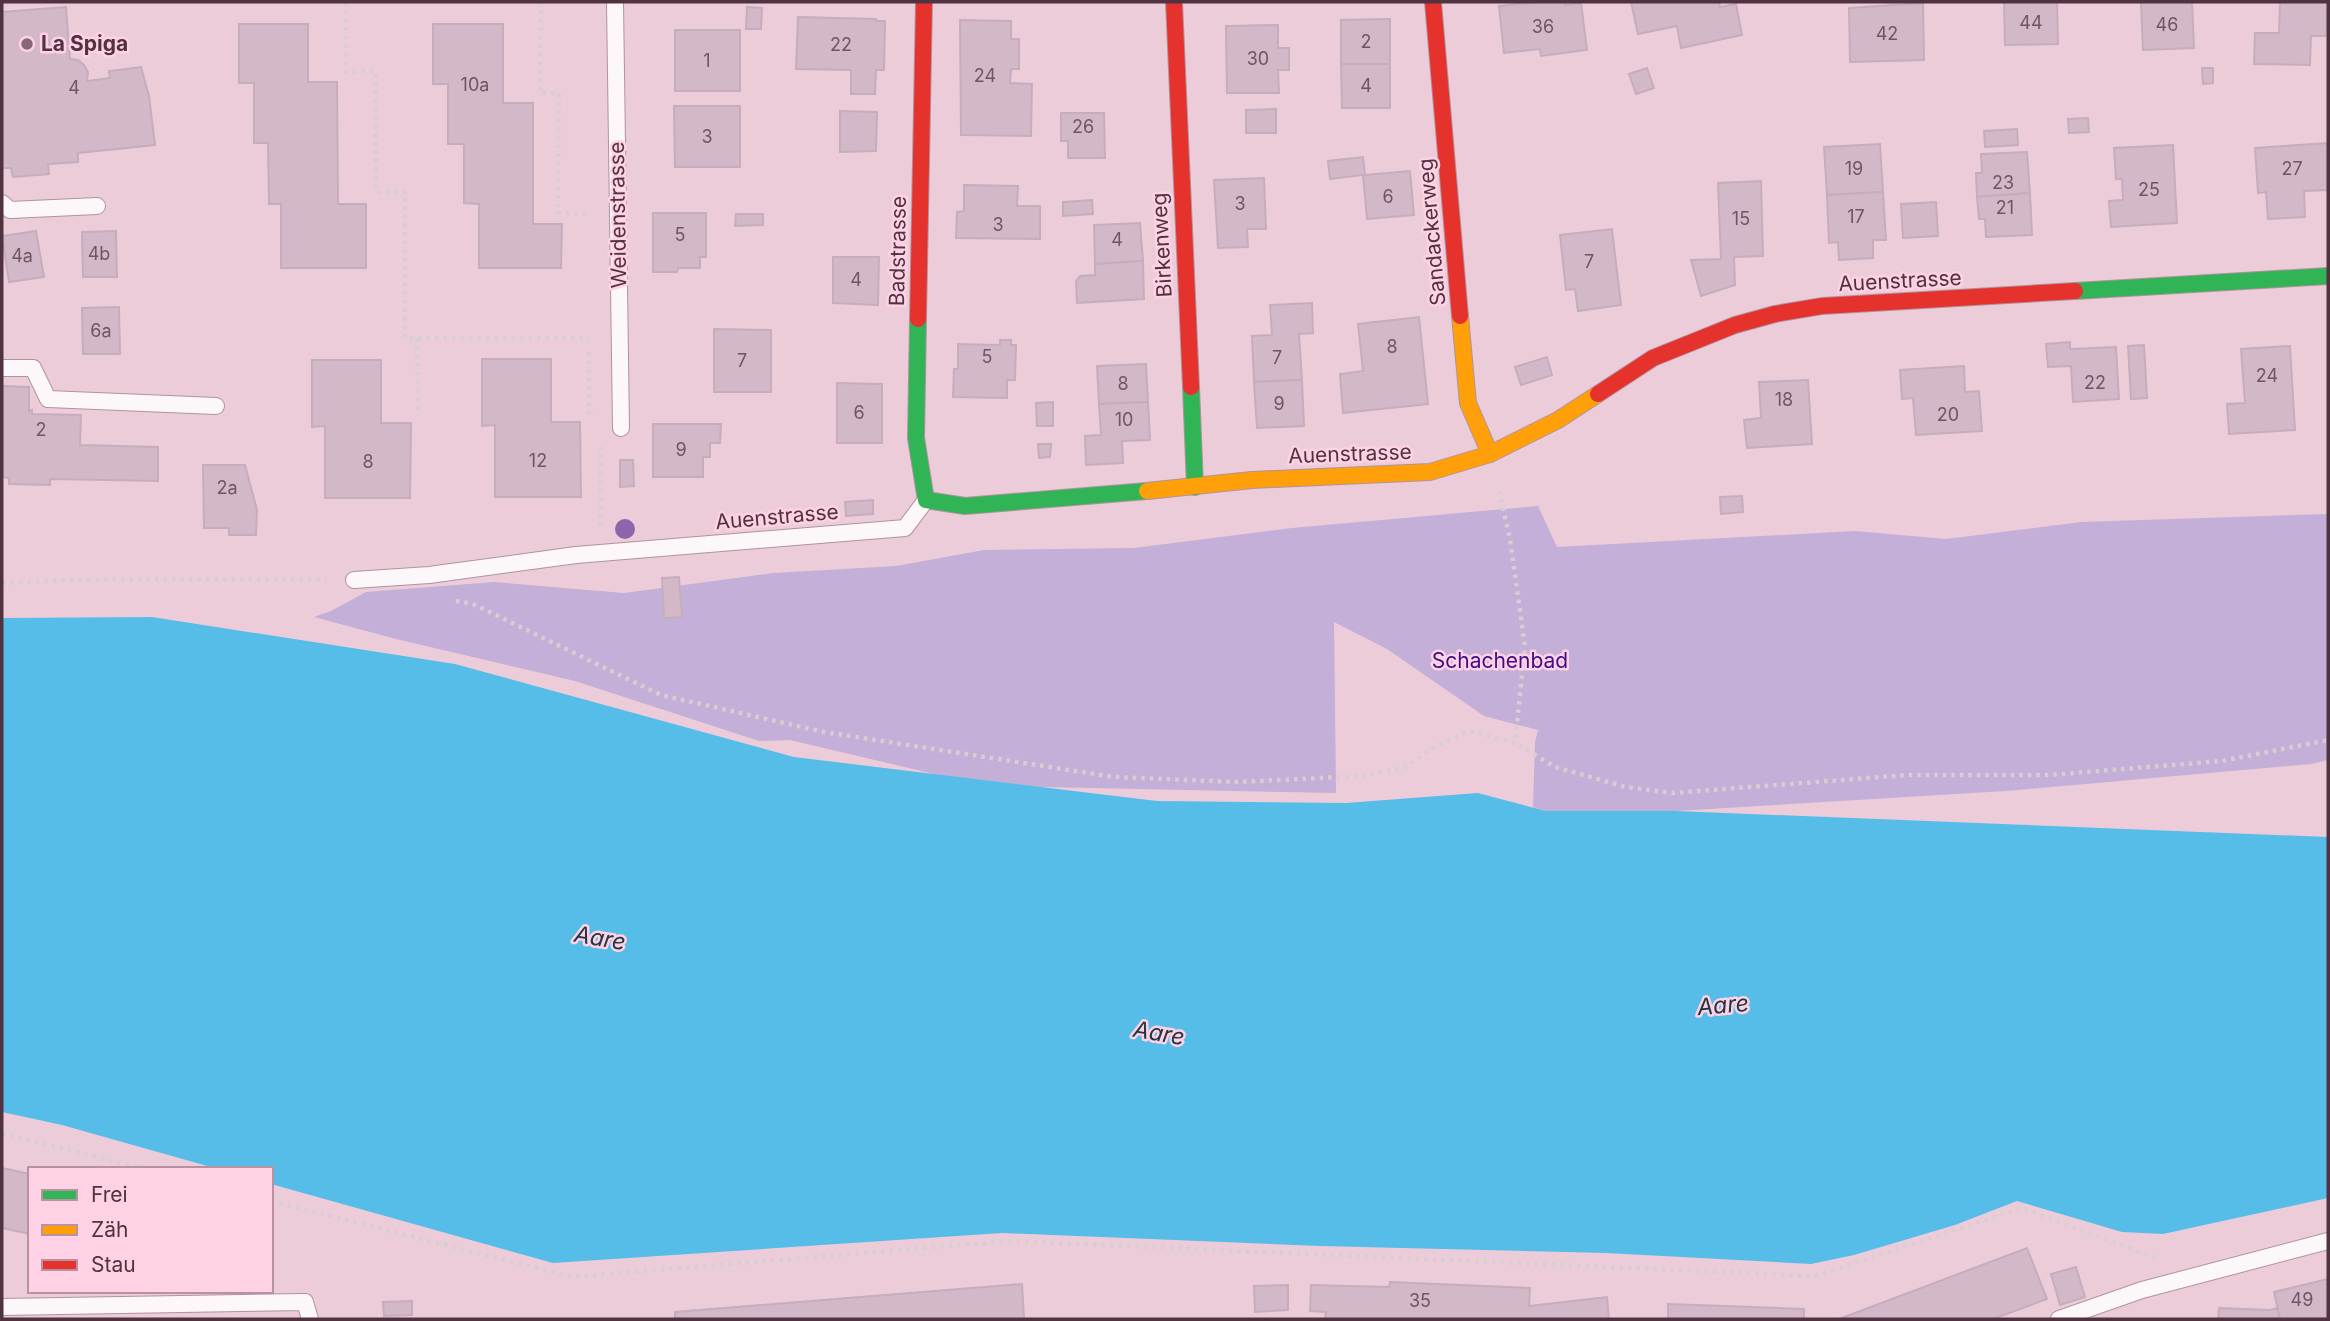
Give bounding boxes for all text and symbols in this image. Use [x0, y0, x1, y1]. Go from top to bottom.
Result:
house number: 44 [2019, 12, 2043, 33]
house number: 46 [2156, 14, 2178, 35]
house number: 36 [1532, 16, 1554, 37]
house number: 42 [1876, 23, 1898, 44]
place label: La Spiga [41, 31, 128, 56]
house number: 2 [1361, 31, 1371, 52]
house number: 22 [830, 34, 852, 55]
marker: La Spiga [19, 36, 35, 52]
house number: 30 [1247, 48, 1269, 69]
house number: 1 [703, 50, 711, 71]
house number: 24 [974, 65, 996, 86]
house number: 10a [461, 74, 489, 95]
house number: 4 [1360, 75, 1372, 96]
house number: 4 [68, 77, 80, 98]
house number: 26 [1072, 116, 1094, 137]
house number: 3 [701, 126, 713, 147]
street label: Weidenstrasse [604, 142, 631, 288]
street label: Sandackerweg [1413, 157, 1450, 307]
house number: 19 [1845, 158, 1863, 179]
house number: 27 [2281, 158, 2303, 179]
house number: 23 [1992, 172, 2014, 193]
house number: 25 [2138, 179, 2160, 200]
house number: 6 [1382, 186, 1394, 207]
street label: Birkenweg [1146, 192, 1177, 298]
house number: 3 [1234, 193, 1246, 214]
street label: Badstrasse [884, 196, 911, 306]
house number: 21 [1996, 197, 2014, 218]
house number: 17 [1847, 206, 1865, 227]
house number: 15 [1732, 208, 1750, 229]
house number: 3 [992, 214, 1004, 235]
house number: 5 [675, 224, 685, 245]
house number: 4 [1111, 229, 1123, 250]
house number: 4b [88, 243, 110, 264]
house number: 4a [11, 245, 33, 266]
house number: 7 [1584, 251, 1594, 272]
street label: Auenstrasse [1838, 265, 1962, 296]
house number: 4 [850, 269, 862, 290]
house number: 6a [90, 320, 112, 341]
house number: 8 [1386, 336, 1398, 357]
house number: 5 [982, 346, 992, 367]
house number: 7 [1272, 347, 1282, 368]
house number: 7 [737, 350, 747, 371]
house number: 24 [2256, 365, 2278, 386]
house number: 22 [2084, 372, 2106, 393]
house number: 8 [1117, 373, 1129, 394]
house number: 18 [1775, 389, 1793, 410]
house number: 9 [1273, 393, 1285, 414]
house number: 6 [853, 402, 865, 423]
house number: 20 [1937, 404, 1959, 425]
house number: 10 [1115, 409, 1133, 430]
house number: 2 [36, 419, 46, 440]
house number: 9 [675, 439, 687, 460]
street label: Auenstrasse [1288, 439, 1412, 468]
house number: 12 [529, 450, 547, 471]
house number: 8 [362, 451, 374, 472]
house number: 2a [216, 477, 238, 498]
street label: Auenstrasse [714, 499, 840, 534]
park label: Schachenbad [1432, 648, 1568, 673]
water label: Aare [571, 920, 628, 956]
water label: Aare [1695, 989, 1750, 1021]
water label: Aare [1130, 1015, 1187, 1051]
legend [28, 1167, 273, 1293]
text: Frei [91, 1182, 128, 1207]
text: Zäh [91, 1217, 128, 1242]
text: Stau [91, 1252, 136, 1277]
house number: 49 [2291, 1289, 2313, 1310]
house number: 35 [1409, 1290, 1431, 1311]

